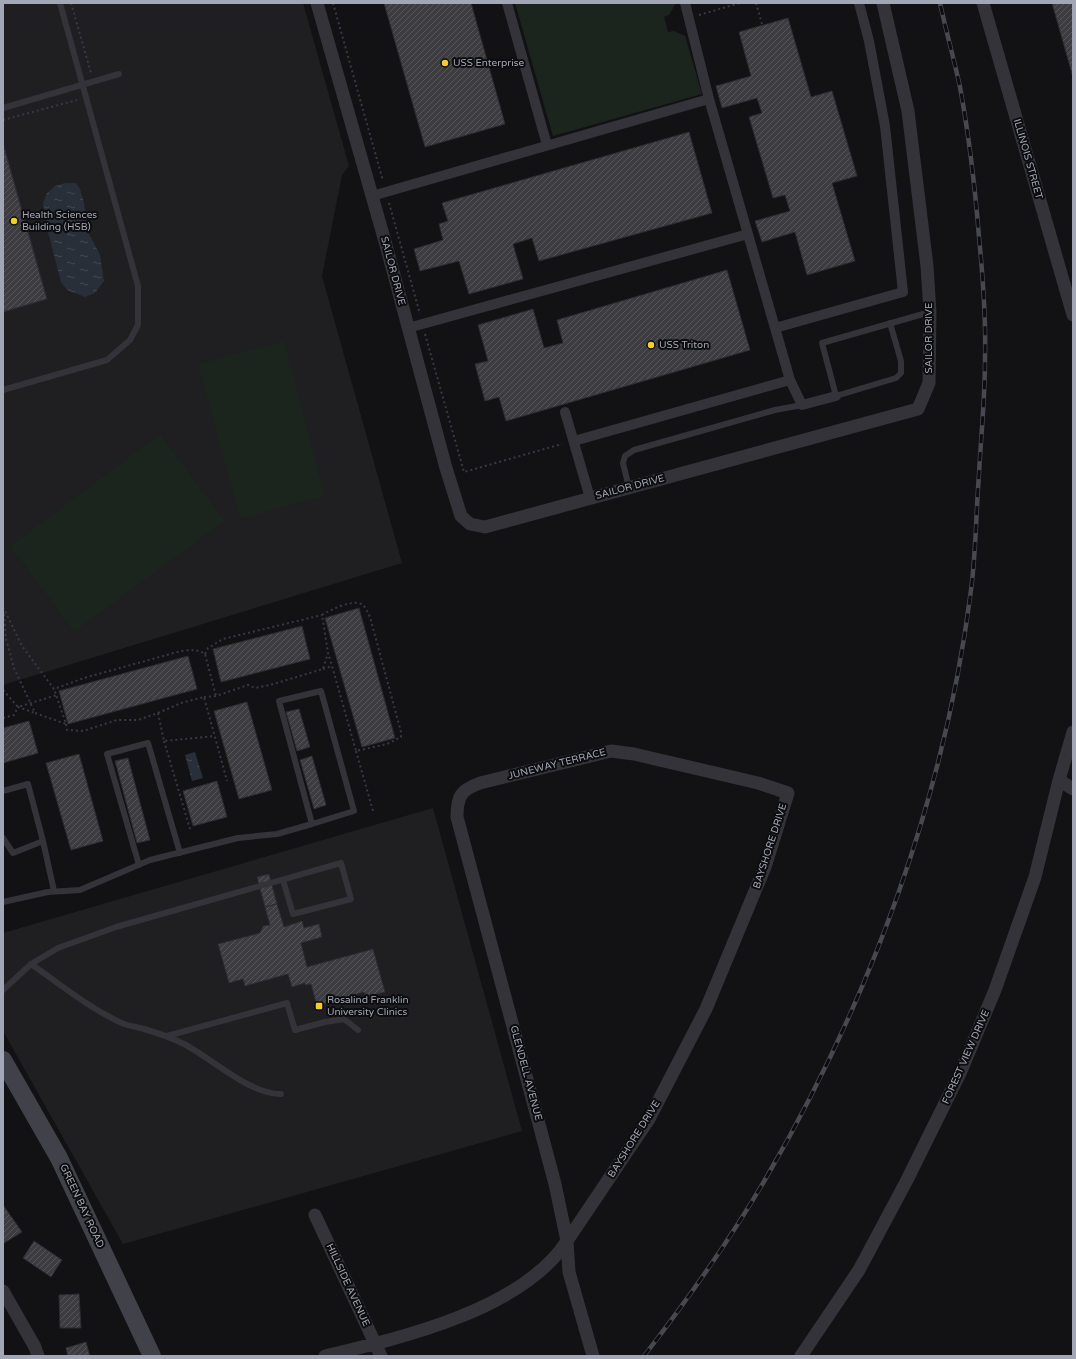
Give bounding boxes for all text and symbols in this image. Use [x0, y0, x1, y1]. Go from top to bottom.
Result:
place label: USS Enterprise [453, 57, 524, 69]
marker: USS Enterprise [440, 58, 450, 68]
street label: ILLINOIS STREET [1011, 118, 1045, 200]
place label: Health Sciences Building (HSB) [22, 209, 97, 233]
marker: Health Sciences Building (HSB) [9, 216, 19, 226]
street label: SAILOR DRIVE [378, 235, 408, 307]
street label: SAILOR DRIVE [923, 303, 935, 373]
place label: USS Triton [659, 339, 709, 351]
marker: USS Triton [646, 340, 656, 350]
street label: SAILOR DRIVE [594, 472, 666, 502]
street label: JUNEWAY TERRACE [507, 746, 607, 782]
street label: BAYSHORE DRIVE [751, 802, 789, 890]
place label: Rosalind Franklin University Clinics [327, 994, 408, 1018]
marker: Rosalind Franklin University Clinics [314, 1001, 324, 1011]
street label: FOREST VIEW DRIVE [940, 1008, 992, 1106]
street label: GLENDELL AVENUE [508, 1024, 544, 1122]
street label: BAYSHORE DRIVE [605, 1098, 663, 1180]
street label: GREEN BAY ROAD [57, 1162, 107, 1250]
street label: HILLSIDE AVENUE [324, 1242, 372, 1328]

